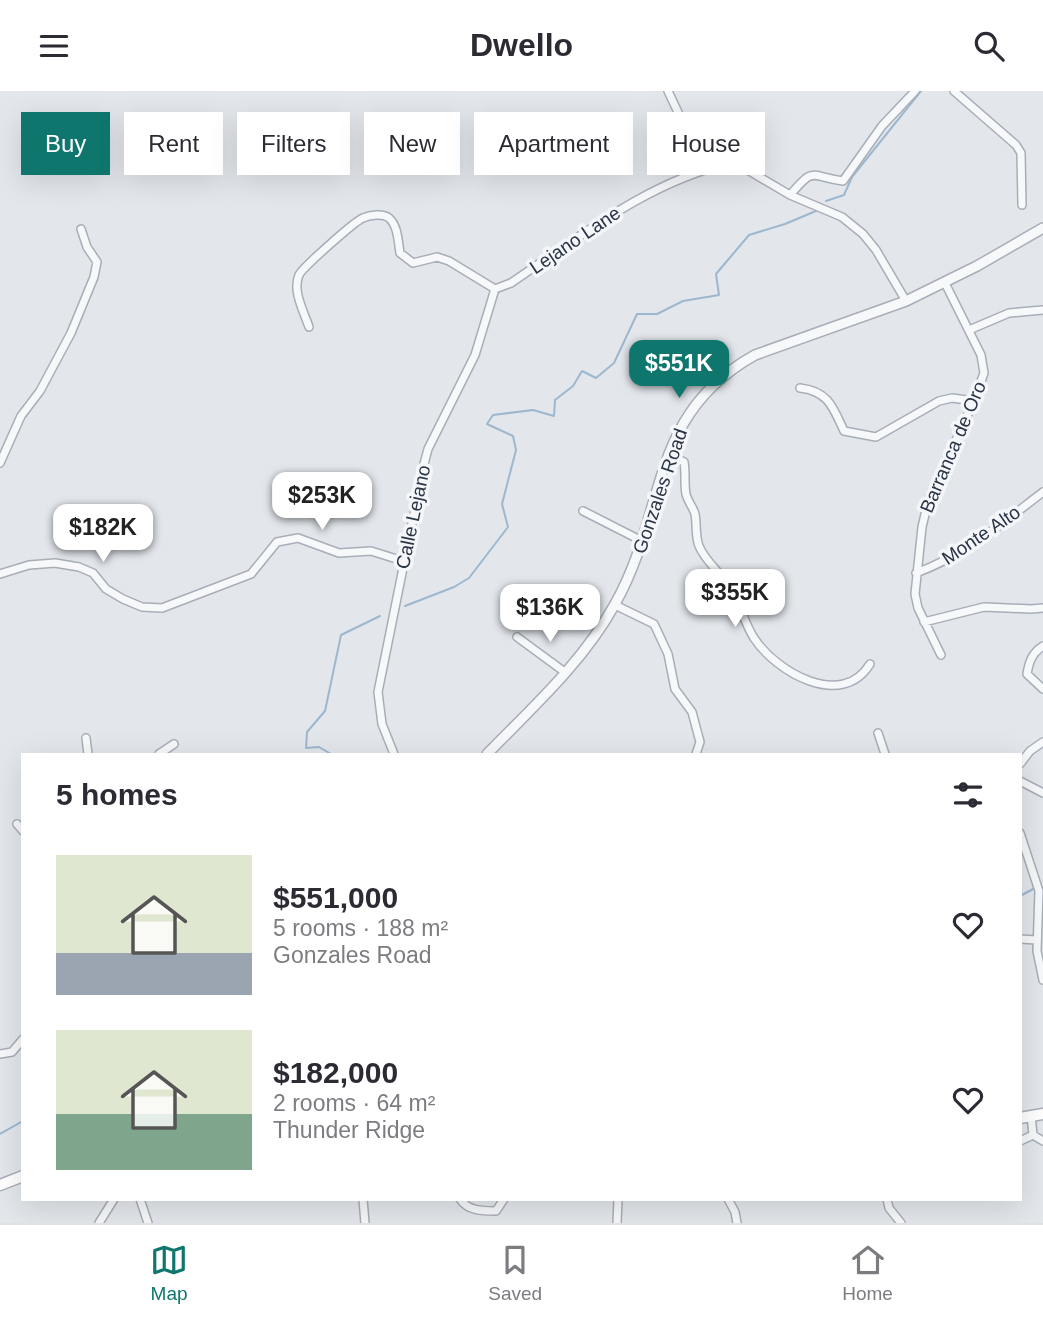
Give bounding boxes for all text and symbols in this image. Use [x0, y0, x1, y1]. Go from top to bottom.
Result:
icon: menu [35, 27, 73, 65]
text: Dwello [470, 27, 573, 63]
icon: search [970, 27, 1008, 65]
chip: Buy [21, 112, 110, 175]
chip: Rent [124, 112, 223, 175]
chip: Filters [237, 112, 350, 175]
chip: New [364, 112, 460, 175]
chip: Apartment [474, 112, 633, 175]
chip: House [647, 112, 765, 175]
street label: Lejano Lane [526, 202, 624, 278]
pin: $551K [630, 341, 728, 400]
text: $551K [645, 350, 713, 376]
street label: Barranca de Oro [916, 378, 990, 516]
street label: Gonzales Road [629, 426, 691, 556]
street label: Calle Lejano [392, 463, 434, 571]
pin: $253K [273, 473, 371, 532]
text: $253K [288, 482, 356, 508]
street label: Monte Alto [938, 501, 1024, 569]
pin: $182K [54, 505, 152, 564]
text: $182K [69, 514, 137, 540]
pin: $355K [686, 569, 784, 629]
text: $355K [701, 579, 769, 605]
pin: $136K [501, 585, 599, 644]
text: $136K [516, 594, 584, 620]
icon: filters [949, 776, 987, 814]
text: 5 homes [56, 778, 178, 811]
text: $551,000 [273, 881, 398, 914]
icon: home [112, 883, 196, 967]
icon: heart [949, 906, 987, 944]
text: 5 rooms · 188 m² [273, 915, 448, 941]
text: Gonzales Road [273, 942, 432, 968]
text: $182,000 [273, 1056, 398, 1089]
icon: home [112, 1058, 196, 1142]
icon: heart [949, 1081, 987, 1119]
text: 2 rooms · 64 m² [273, 1090, 435, 1116]
text: Thunder Ridge [273, 1117, 425, 1143]
tab: Map [150, 1241, 188, 1305]
tab: Saved [488, 1241, 542, 1305]
tab: Home [842, 1241, 893, 1305]

